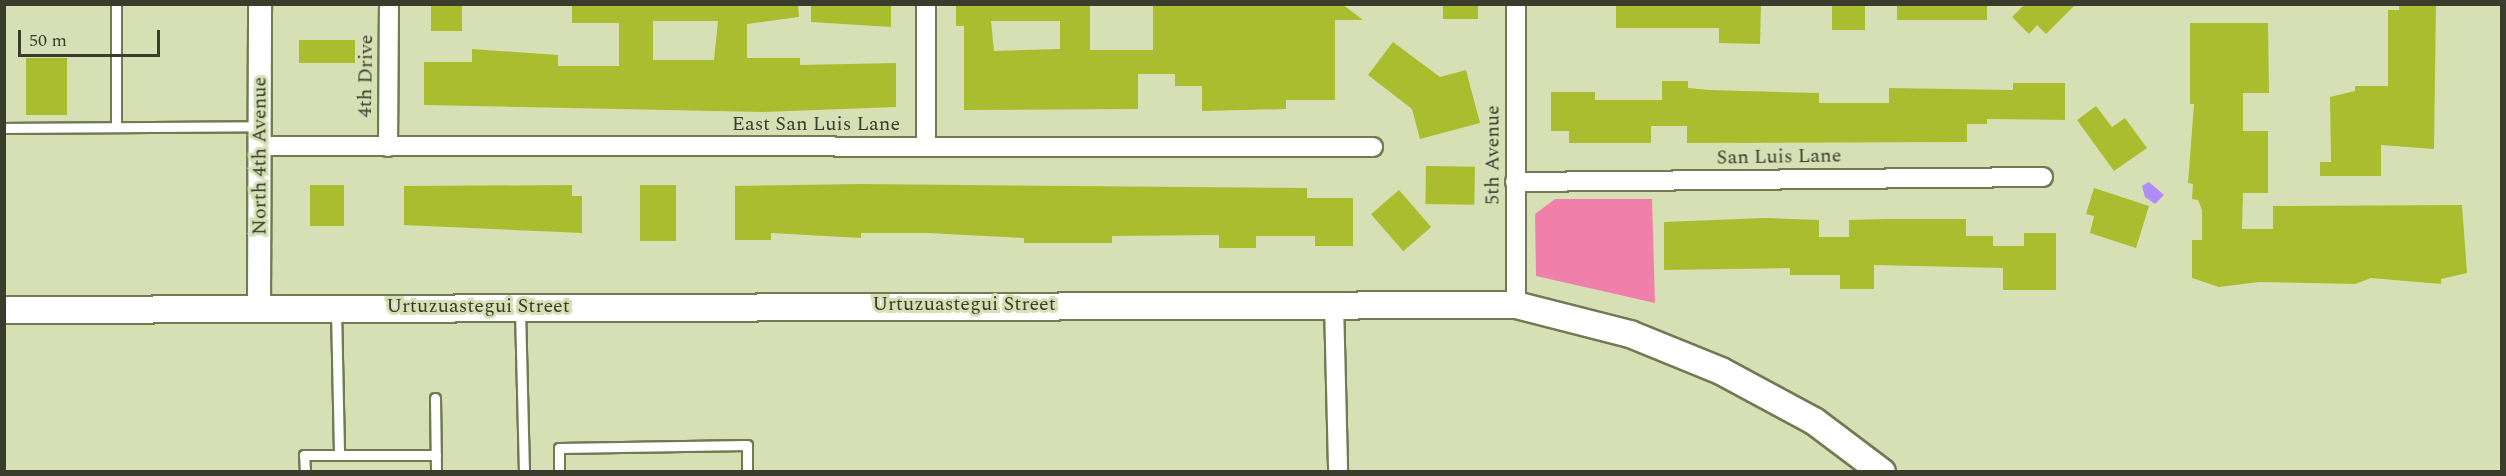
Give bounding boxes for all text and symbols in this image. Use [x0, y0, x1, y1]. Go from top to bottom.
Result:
scale bar [21, 18, 164, 56]
text: 50 m [29, 27, 67, 54]
street label: 4th Drive [353, 34, 379, 118]
street label: North 4th Avenue [248, 77, 272, 235]
street label: 5th Avenue [1481, 105, 1505, 205]
street label: East San Luis Lane [732, 112, 900, 136]
street label: San Luis Lane [1716, 144, 1842, 170]
street label: Urtuzuastegui Street [872, 292, 1056, 316]
street label: Urtuzuastegui Street [386, 294, 570, 318]

